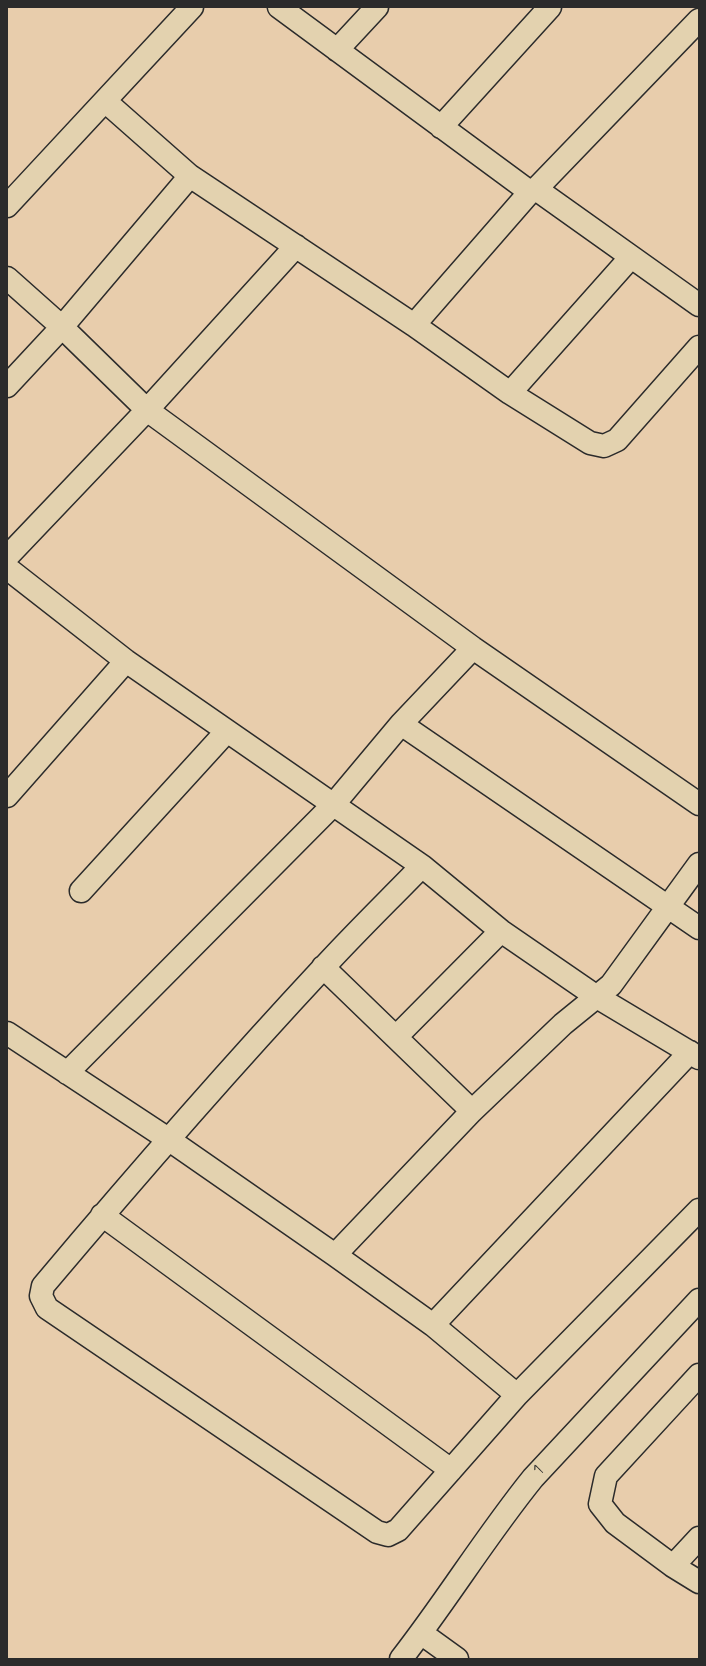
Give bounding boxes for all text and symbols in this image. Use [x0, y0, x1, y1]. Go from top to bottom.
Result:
street label: 1 [530, 1462, 548, 1480]

